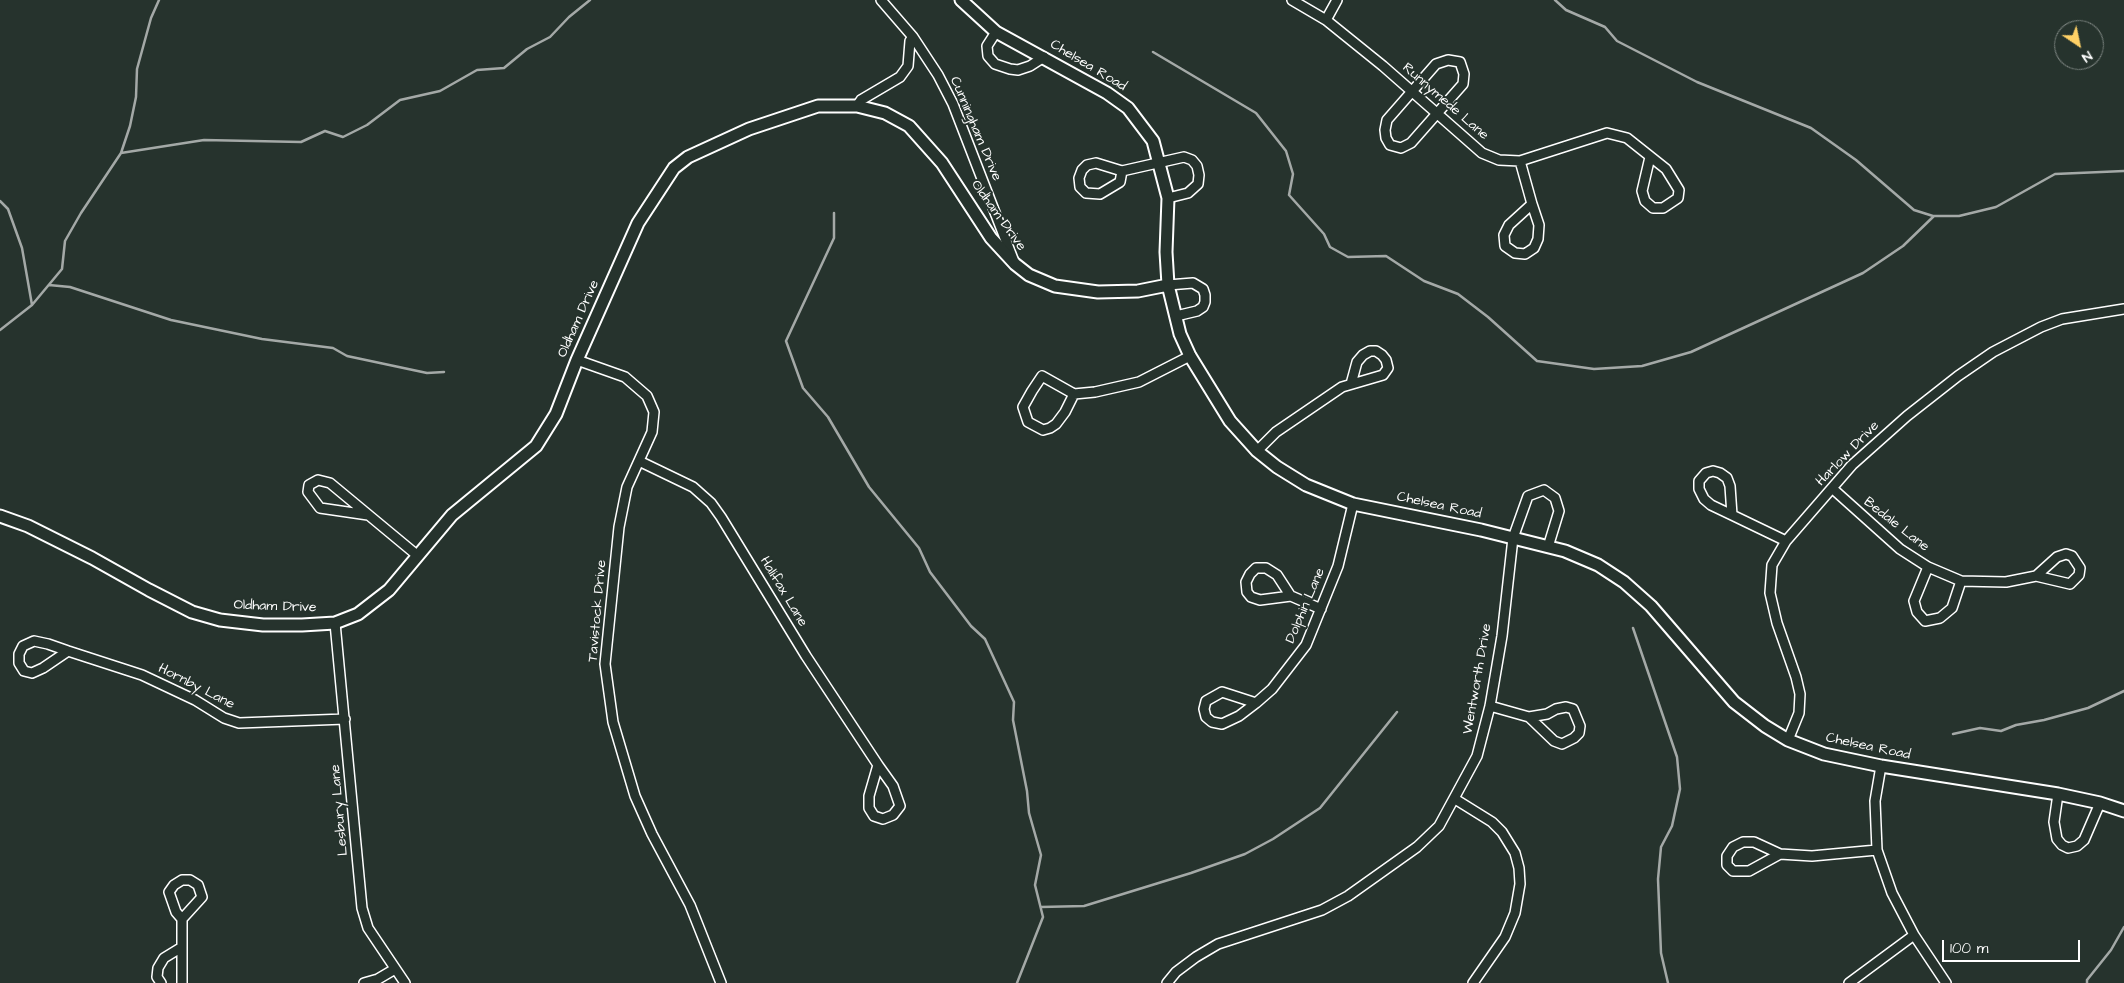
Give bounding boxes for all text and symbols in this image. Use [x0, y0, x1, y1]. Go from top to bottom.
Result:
north arrow [2054, 20, 2104, 70]
street label: Chelsea Road [1047, 37, 1129, 95]
text: N [2078, 46, 2096, 67]
street label: Runnymede Lane [1398, 60, 1492, 144]
street label: Cunningham Drive [945, 74, 1005, 184]
street label: Oldham Drive [967, 177, 1029, 255]
street label: Oldham Drive [554, 278, 604, 360]
street label: Harlow Drive [1813, 418, 1883, 490]
street label: Chelsea Road [1395, 489, 1483, 523]
street label: Bedale Lane [1860, 494, 1932, 556]
street label: Halifax Lane [755, 554, 811, 630]
street label: Tavistock Drive [585, 559, 611, 663]
street label: Dolphin Lane [1283, 566, 1329, 646]
street label: Oldham Drive [233, 597, 317, 617]
street label: Wentworth Drive [1460, 622, 1496, 736]
street label: Hornby Lane [155, 661, 237, 713]
street label: Chelsea Road [1824, 730, 1912, 764]
street label: Lesbury Lane [328, 764, 352, 856]
scale bar [1944, 930, 2082, 962]
text: 100 m [1950, 938, 1989, 959]

